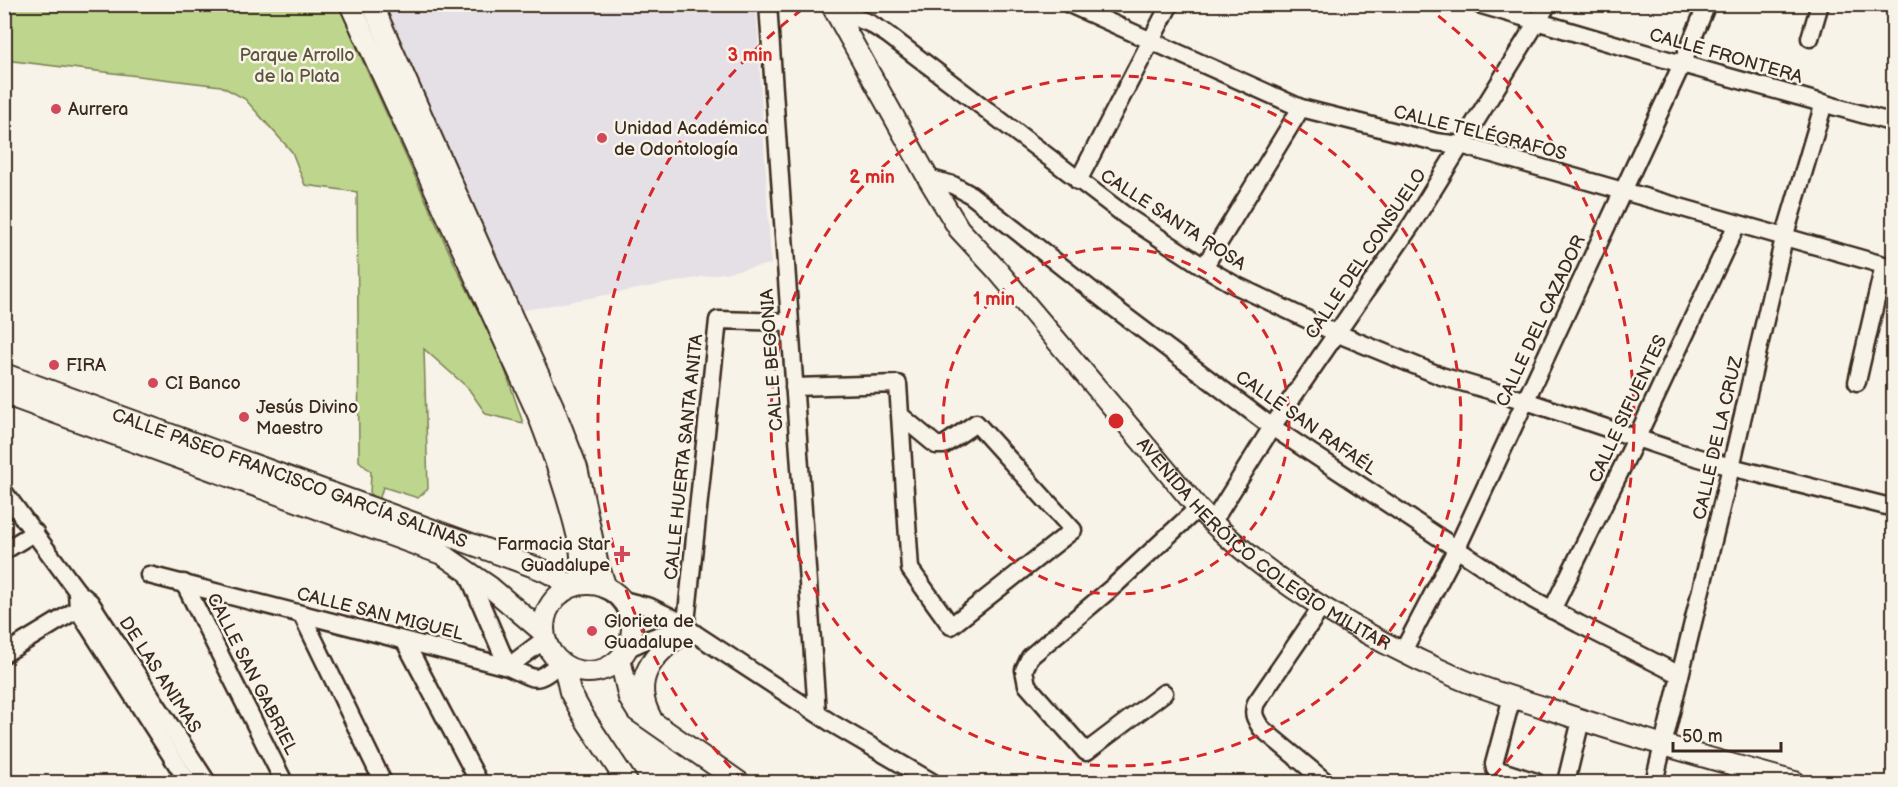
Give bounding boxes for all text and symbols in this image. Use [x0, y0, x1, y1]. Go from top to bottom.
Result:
street label: CALLE FRONTERA [1647, 24, 1805, 88]
park label: Parque Arrollo de la Plata [240, 45, 354, 87]
text: 3 min [727, 45, 773, 66]
place label: Aurrera [68, 99, 128, 120]
street label: CALLE TELÉGRAFOS [1391, 99, 1569, 165]
marker: Aurrera [49, 102, 63, 116]
place label: Unidad Académica de Odontología [614, 118, 768, 160]
marker: Unidad Académica de Odontología [595, 131, 609, 145]
street label: CALLE SANTA ROSA [1096, 165, 1250, 275]
street label: CALLE DEL CONSUELO [1301, 165, 1431, 343]
text: 2 min [849, 167, 895, 188]
street label: CALLE DEL CAZADOR [1492, 232, 1590, 410]
street label: CALLE BEGONIA [757, 288, 787, 432]
text: 1 min [973, 289, 1015, 310]
street label: CALLE SIFUENTES [1585, 332, 1671, 486]
street label: CALLE HUERTA SANTA ANITA [661, 333, 707, 581]
street label: CALLE DE LA CRUZ [1689, 354, 1747, 522]
place label: FIRA [66, 355, 106, 376]
marker: FIRA [47, 358, 61, 372]
street label: CALLE SAN RAFAÉL [1231, 365, 1382, 480]
place label: CI Banco [165, 373, 241, 394]
marker: CI Banco [146, 376, 160, 390]
place label: Jesús Divino Maestro [256, 397, 358, 439]
street label: CALLE PASEO FRANCISCO GARCÍA SALINAS [109, 404, 470, 552]
marker: Jesús Divino Maestro [237, 410, 251, 424]
centre of rings [1106, 411, 1126, 431]
street label: AVENIDA HERÓICO COLEGIO MILITAR [1133, 433, 1394, 655]
place label: Farmacia Star Guadalupe [497, 534, 610, 576]
marker: Farmacia Star Guadalupe [615, 547, 629, 561]
street label: CALLE SAN MIGUEL [294, 583, 466, 645]
street label: CALLE SAN GABRIEL [202, 590, 302, 759]
place label: Glorieta de Guadalupe [604, 611, 694, 653]
street label: DE LAS ANIMAS [115, 613, 205, 737]
marker: Glorieta de Guadalupe [585, 624, 599, 638]
scale bar [1673, 715, 1781, 753]
text: 50 m [1682, 726, 1723, 747]

